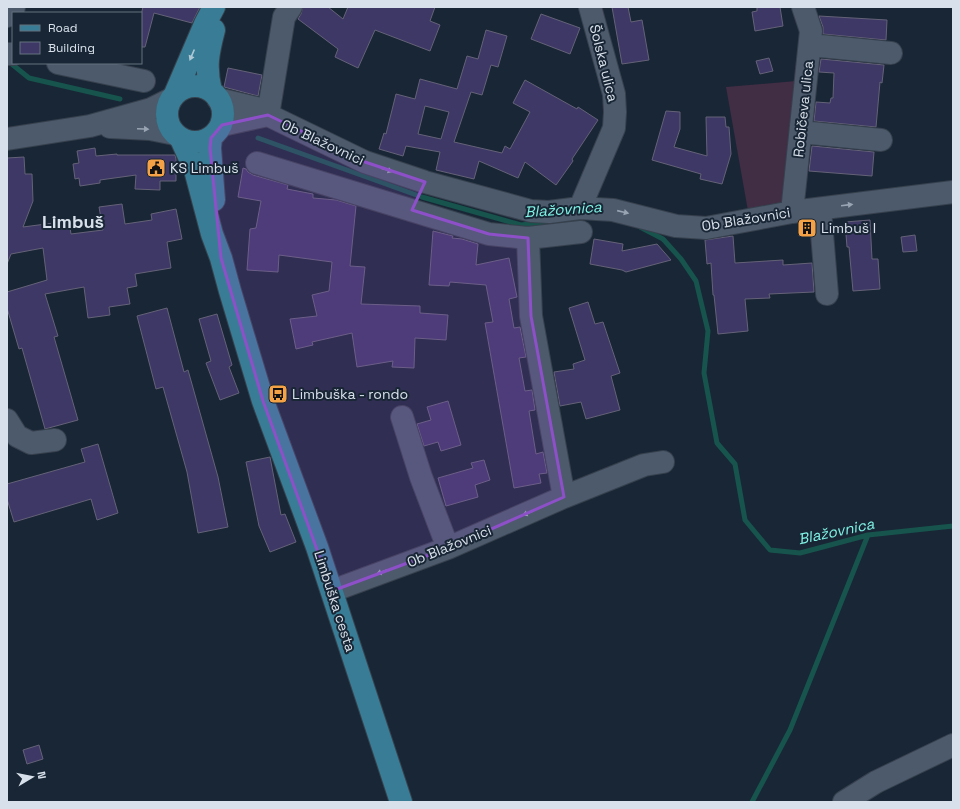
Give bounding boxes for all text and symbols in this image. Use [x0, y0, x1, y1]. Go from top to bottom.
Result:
legend [12, 12, 142, 64]
text: Road [48, 20, 77, 36]
street label: Šolska ulica [586, 23, 622, 103]
text: Building [48, 40, 95, 56]
one-way arrow [189, 50, 195, 62]
street label: Robičeva ulica [789, 60, 817, 158]
street label: Ob Blažovnici [279, 115, 367, 169]
one-way arrow [137, 125, 149, 132]
public building icon: KS Limbuš [145, 157, 167, 179]
place label: KS Limbuš [170, 159, 239, 177]
one-way arrow [382, 167, 394, 173]
water label: Blažovnica [524, 197, 603, 221]
one-way arrow [841, 202, 853, 208]
street label: Ob Blažovnici [700, 203, 792, 235]
district label: Limbuš [42, 210, 104, 233]
one-way arrow [617, 210, 629, 216]
building icon: Limbuš I [796, 217, 818, 239]
place label: Limbuš I [821, 219, 876, 237]
bus stop icon: Limbuška - rondo [267, 383, 289, 405]
place label: Limbuška - rondo [292, 385, 408, 403]
one-way arrow [523, 510, 534, 516]
water label: Blažovnica [796, 514, 876, 548]
street label: Ob Blažovnici [404, 521, 494, 571]
street label: Limbuška cesta [310, 548, 360, 654]
one-way arrow [375, 570, 387, 576]
north arrow [12, 757, 52, 797]
text: N [34, 770, 49, 780]

